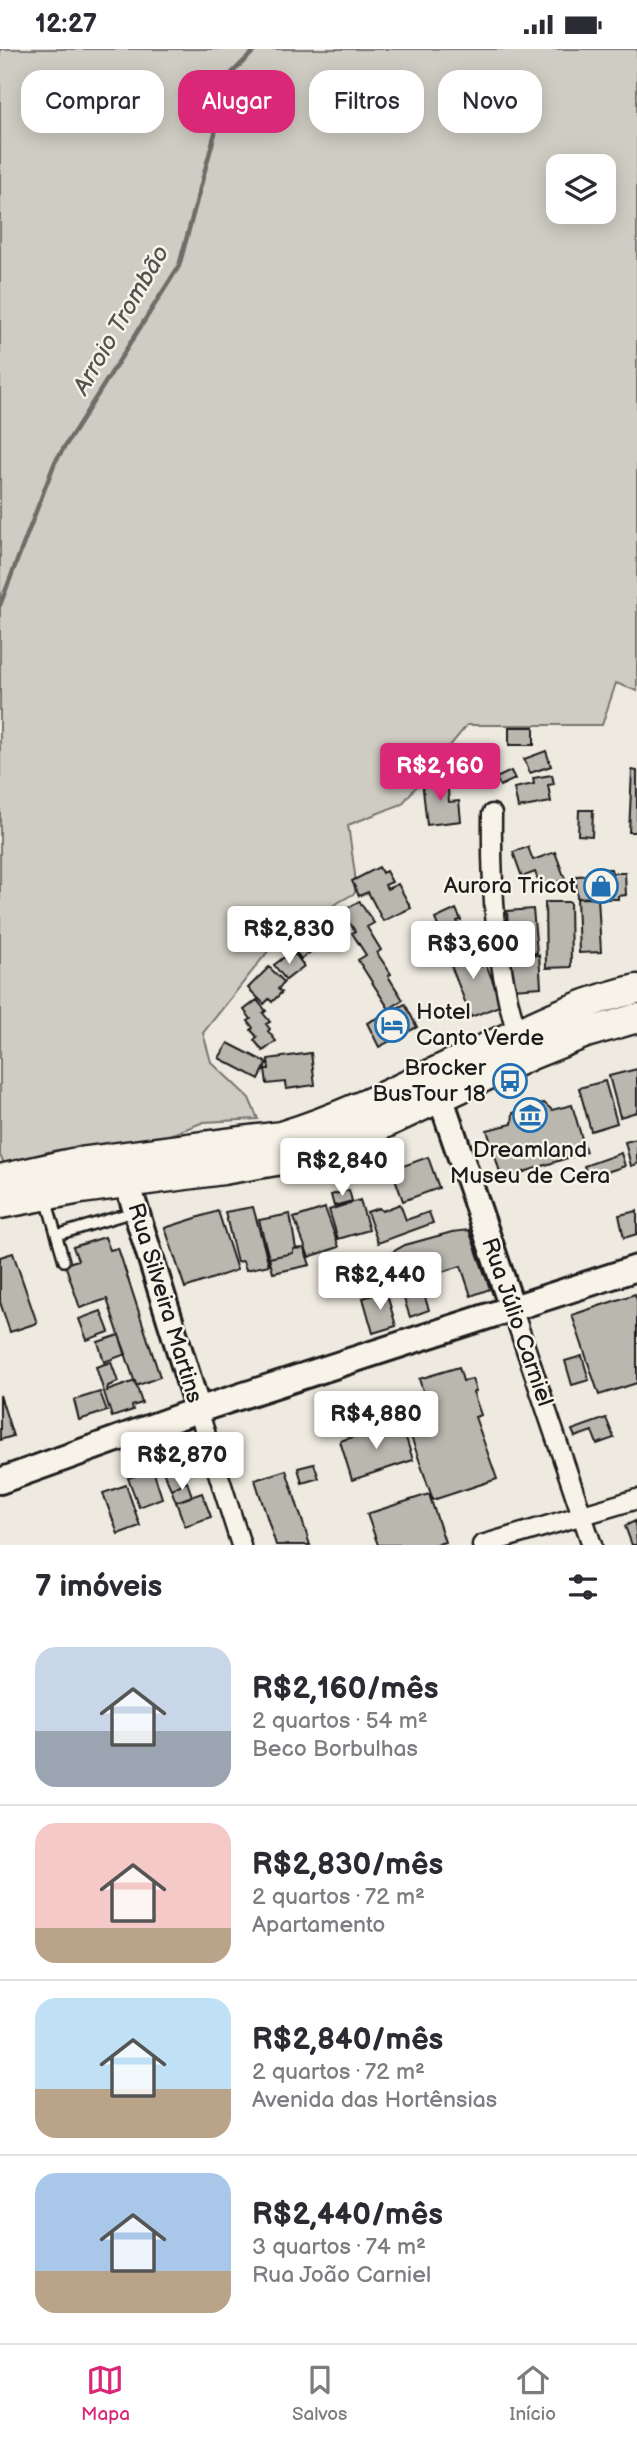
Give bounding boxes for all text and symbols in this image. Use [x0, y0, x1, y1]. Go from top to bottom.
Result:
text: 12:27 [35, 9, 97, 40]
chip: Comprar [21, 70, 164, 133]
chip: Alugar [178, 70, 295, 133]
chip: Filtros [309, 70, 424, 133]
chip: Novo [438, 70, 542, 133]
map controls [546, 154, 616, 224]
button: layers [546, 154, 616, 224]
water label: Arroio Trombão [66, 240, 175, 401]
pin: R$2,160 [375, 743, 505, 803]
text: R$2,160 [396, 752, 484, 780]
shop icon: Aurora Tricot [582, 867, 620, 905]
place label: Aurora Tricot [444, 872, 576, 900]
pin: R$2,830 [224, 907, 354, 966]
text: R$2,830 [243, 915, 335, 943]
pin: R$3,600 [408, 921, 538, 981]
text: R$3,600 [427, 930, 519, 958]
place label: Hotel Canto Verde [416, 998, 544, 1052]
hotel icon: Hotel Canto Verde [373, 1006, 411, 1044]
place label: Brocker BusTour 18 [372, 1054, 487, 1108]
bus stop icon: Brocker BusTour 18 [491, 1062, 529, 1100]
museum icon: Dreamland Museu de Cera [511, 1096, 549, 1134]
place label: Dreamland Museu de Cera [450, 1136, 610, 1190]
pin: R$2,840 [277, 1139, 407, 1198]
text: R$2,840 [296, 1147, 388, 1175]
street label: Rua Silveira Martins [121, 1200, 209, 1406]
street label: Rua Júlio Carniel [475, 1234, 559, 1410]
pin: R$2,440 [315, 1253, 445, 1312]
text: R$2,440 [334, 1261, 426, 1289]
pin: R$4,880 [311, 1391, 441, 1451]
text: R$4,880 [330, 1400, 422, 1428]
pin: R$2,870 [117, 1433, 247, 1492]
text: R$2,870 [137, 1441, 227, 1469]
icon: filters [564, 1568, 602, 1606]
text: 7 imóveis [35, 1569, 162, 1605]
text: R$2,160/mês [252, 1671, 438, 1707]
icon: home [91, 1675, 175, 1759]
text: 2 quartos · 54 m² [252, 1707, 428, 1735]
text: Beco Borbulhas [252, 1735, 418, 1763]
text: R$2,830/mês [252, 1847, 443, 1883]
icon: home [91, 1851, 175, 1935]
text: 2 quartos · 72 m² [252, 1883, 425, 1911]
text: Apartamento [252, 1911, 385, 1939]
text: R$2,840/mês [252, 2022, 443, 2058]
icon: home [91, 2026, 175, 2110]
text: 2 quartos · 72 m² [252, 2058, 425, 2086]
text: Avenida das Hortênsias [252, 2086, 497, 2114]
text: R$2,440/mês [252, 2197, 443, 2233]
icon: home [91, 2201, 175, 2285]
text: 3 quartos · 74 m² [252, 2233, 426, 2261]
text: Rua João Carniel [252, 2261, 431, 2289]
tab: Mapa [81, 2361, 130, 2426]
tab: Salvos [292, 2361, 348, 2426]
tab: Início [510, 2361, 556, 2426]

